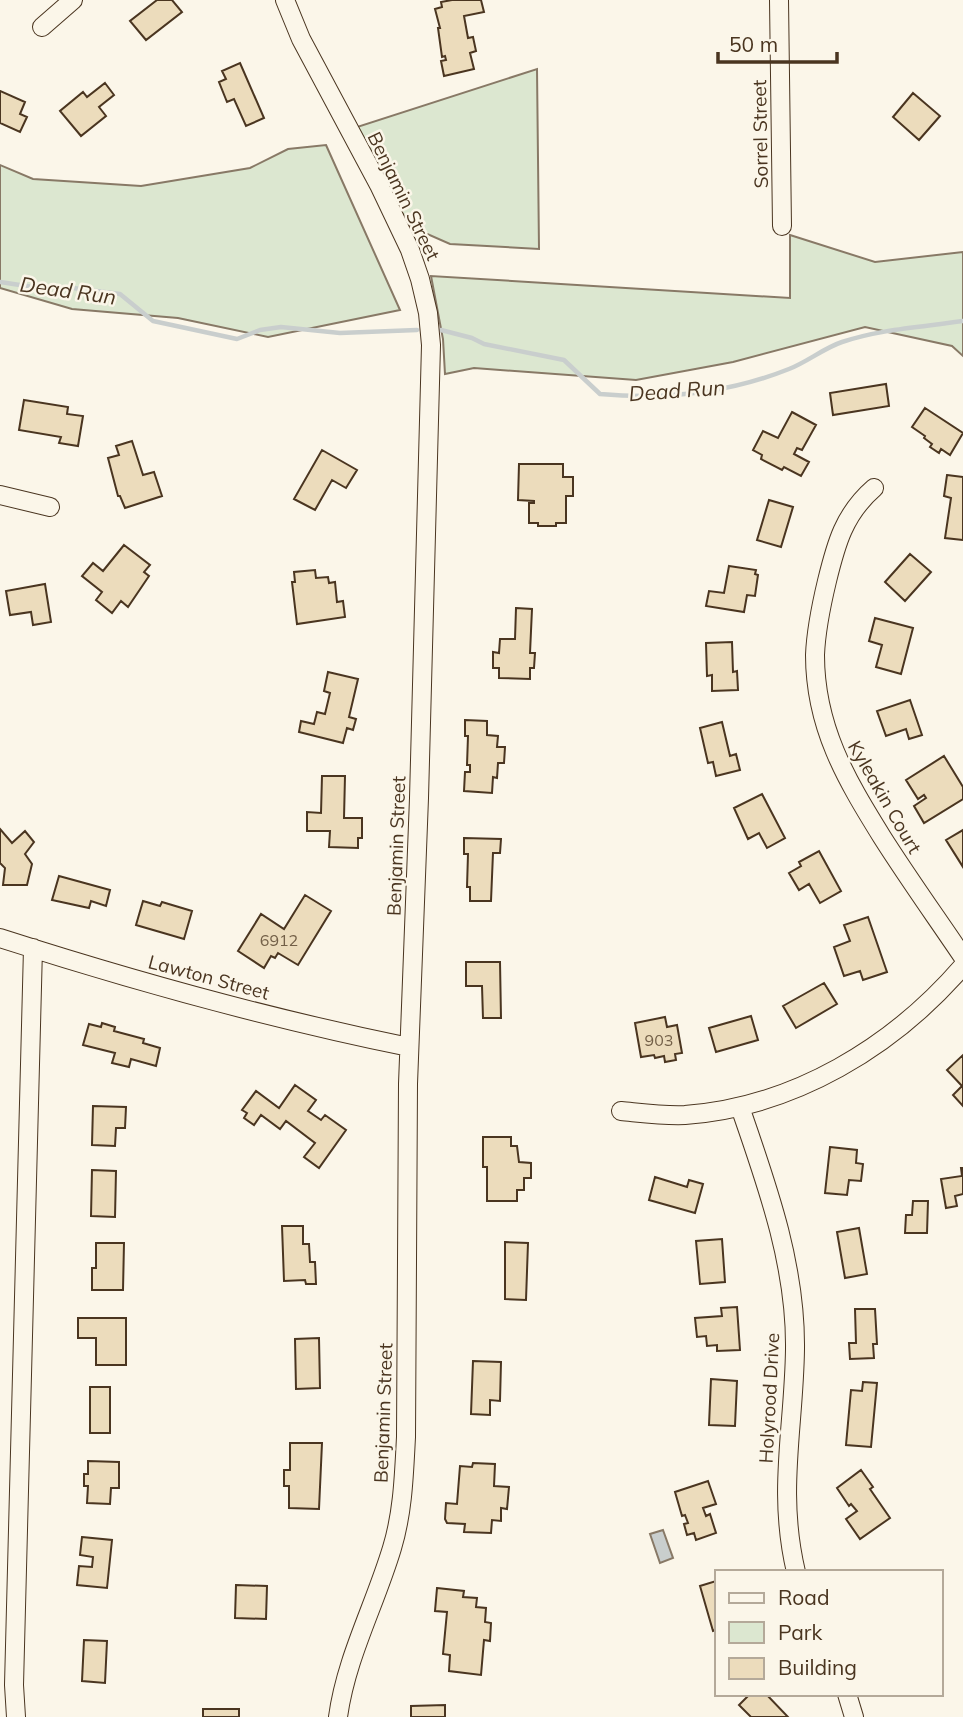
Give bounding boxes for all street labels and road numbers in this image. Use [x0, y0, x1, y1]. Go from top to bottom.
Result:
street label: Sorrel Street [747, 79, 773, 189]
street label: Benjamin Street [362, 128, 446, 265]
street label: Kyleakin Court [843, 736, 927, 858]
street label: Benjamin Street [382, 775, 410, 916]
street label: Lawton Street [146, 949, 273, 1005]
street label: Holyrood Drive [754, 1332, 784, 1464]
street label: Benjamin Street [369, 1342, 397, 1483]

